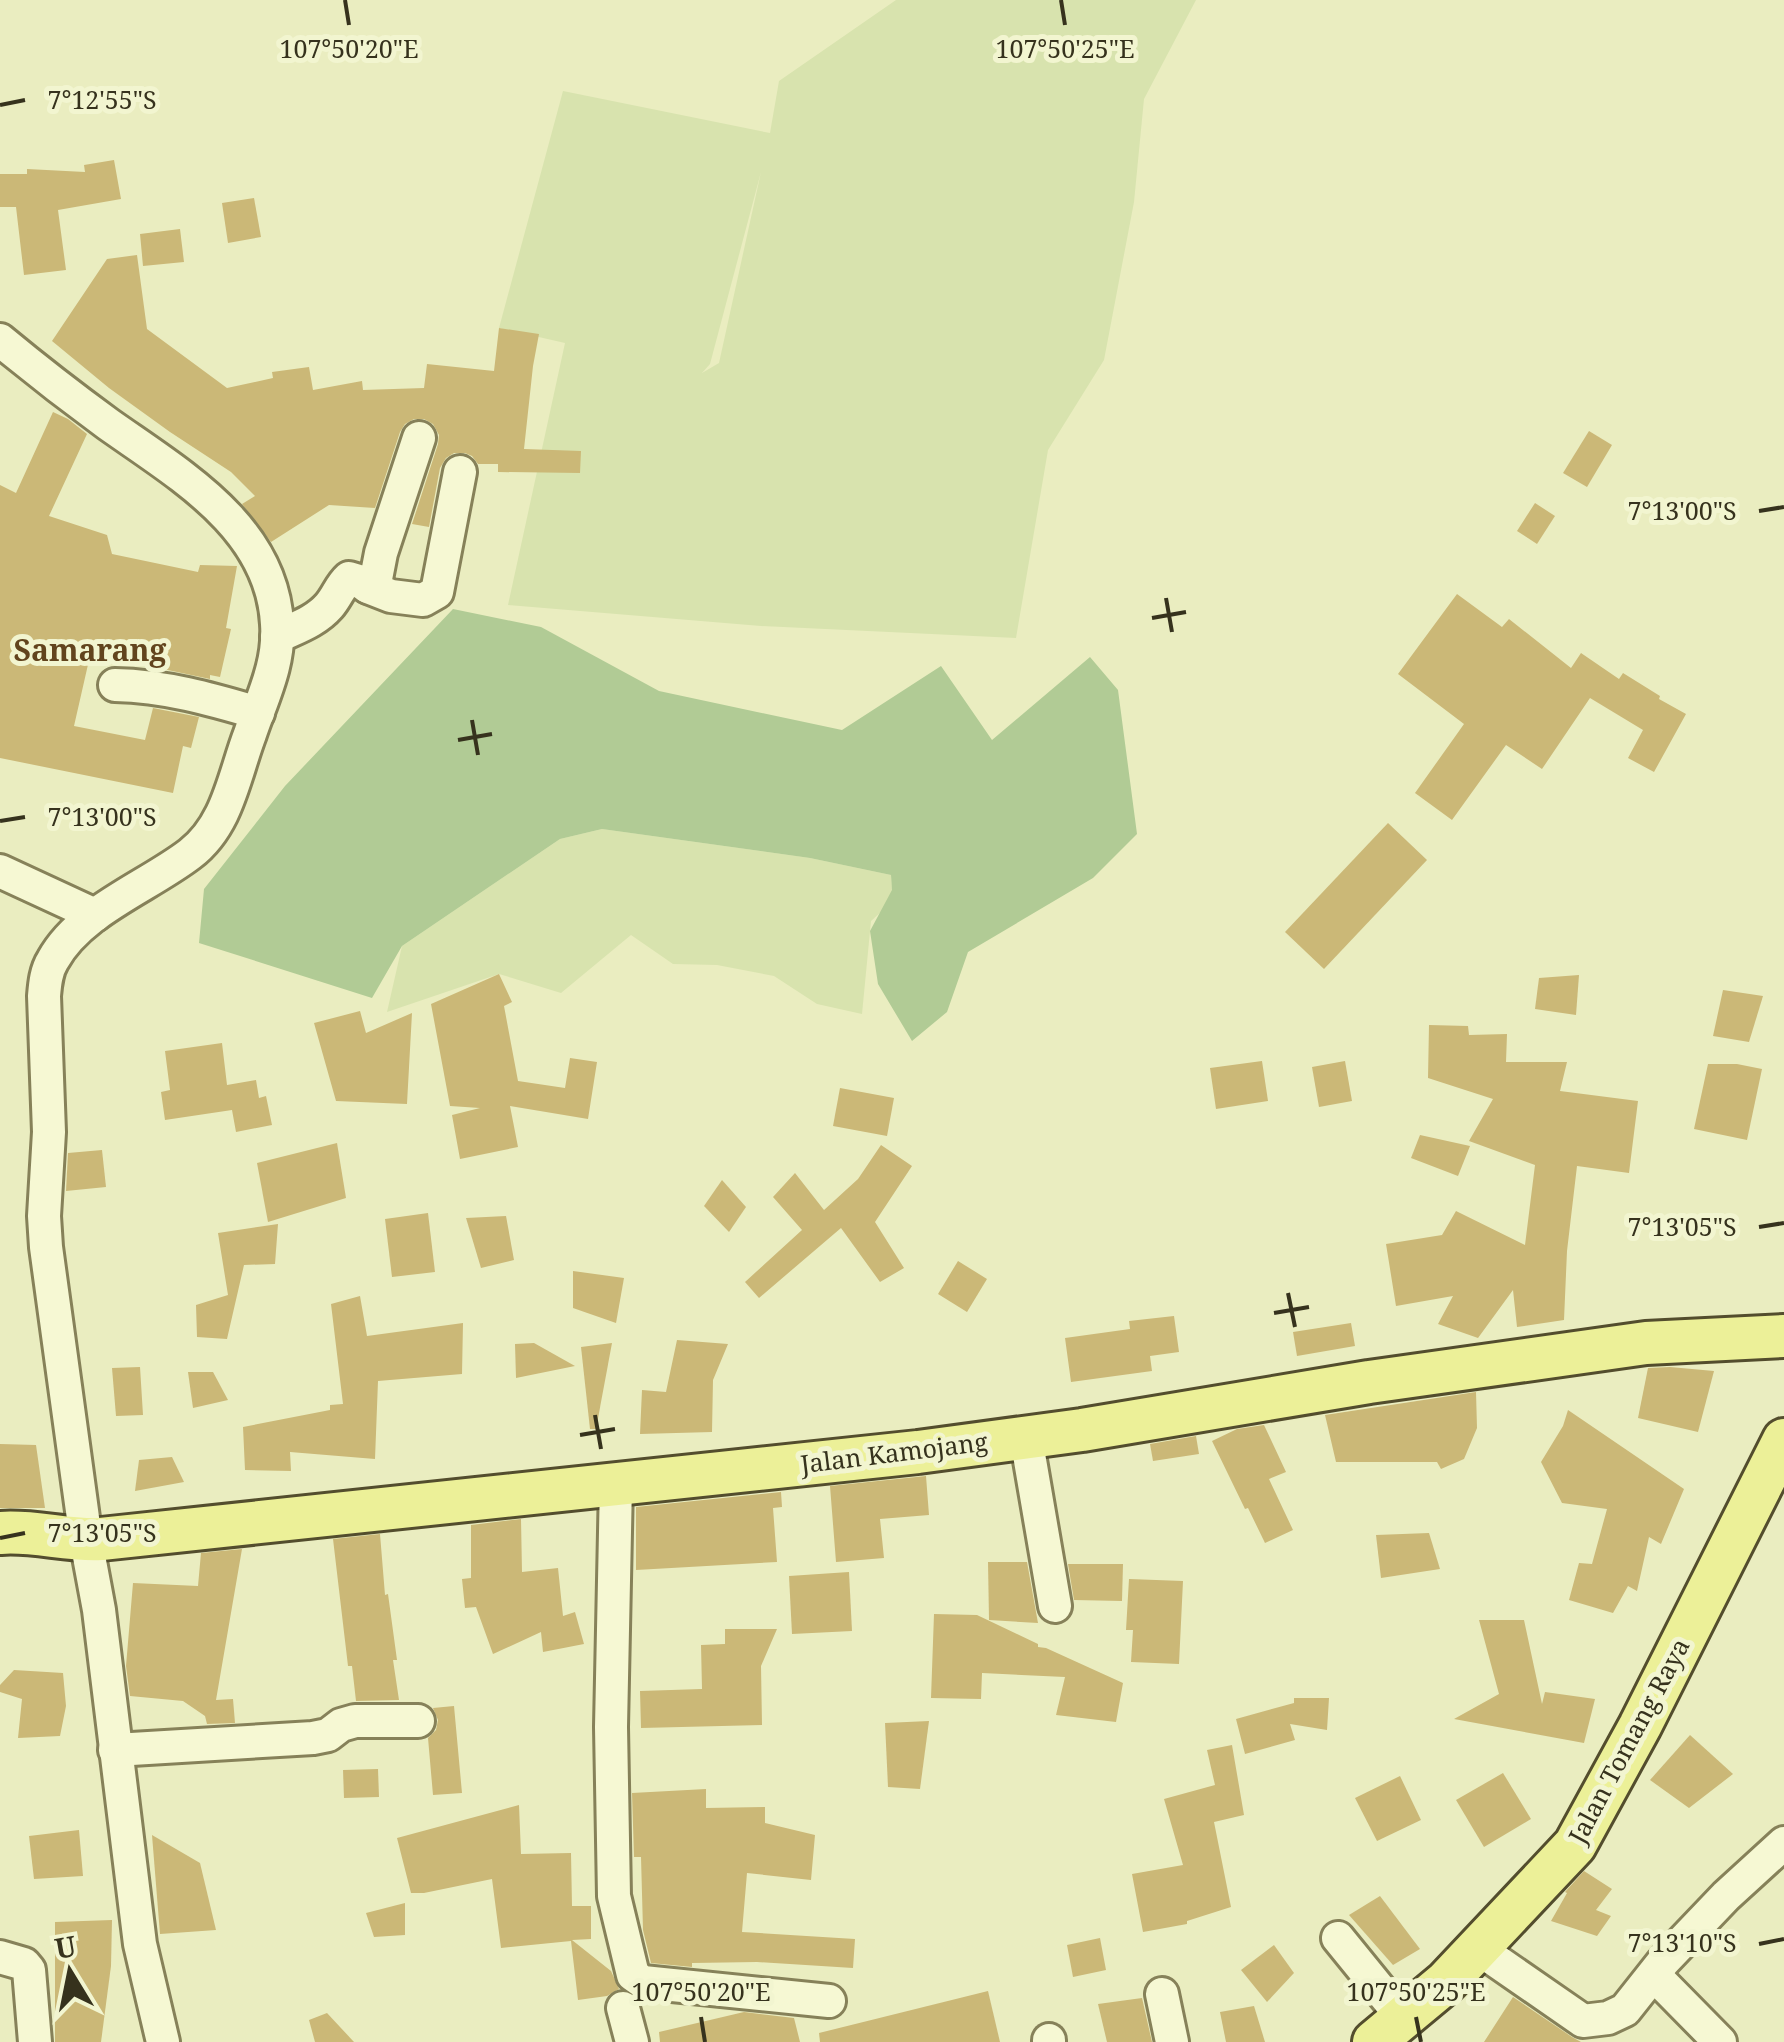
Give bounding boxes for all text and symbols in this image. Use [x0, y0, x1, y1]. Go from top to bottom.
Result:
text: 107°50'20"E [279, 31, 419, 65]
text: 107°50'25"E [995, 31, 1135, 65]
text: 7°12'55"S [47, 82, 157, 116]
text: 7°13'00"S [1627, 493, 1737, 527]
district label: Samarang [14, 629, 167, 670]
text: 7°13'00"S [47, 799, 157, 833]
text: 7°13'05"S [1627, 1209, 1737, 1243]
street label: Jalan Kamojang [797, 1424, 990, 1480]
text: 7°13'05"S [47, 1515, 157, 1549]
street label: Jalan Tomang Raya [1559, 1632, 1697, 1850]
north arrow [20, 1922, 120, 2022]
text: 7°13'10"S [1627, 1925, 1737, 1959]
text: U [52, 1926, 79, 1967]
text: 107°50'20"E [631, 1974, 771, 2008]
text: 107°50'25"E [1346, 1974, 1486, 2008]

